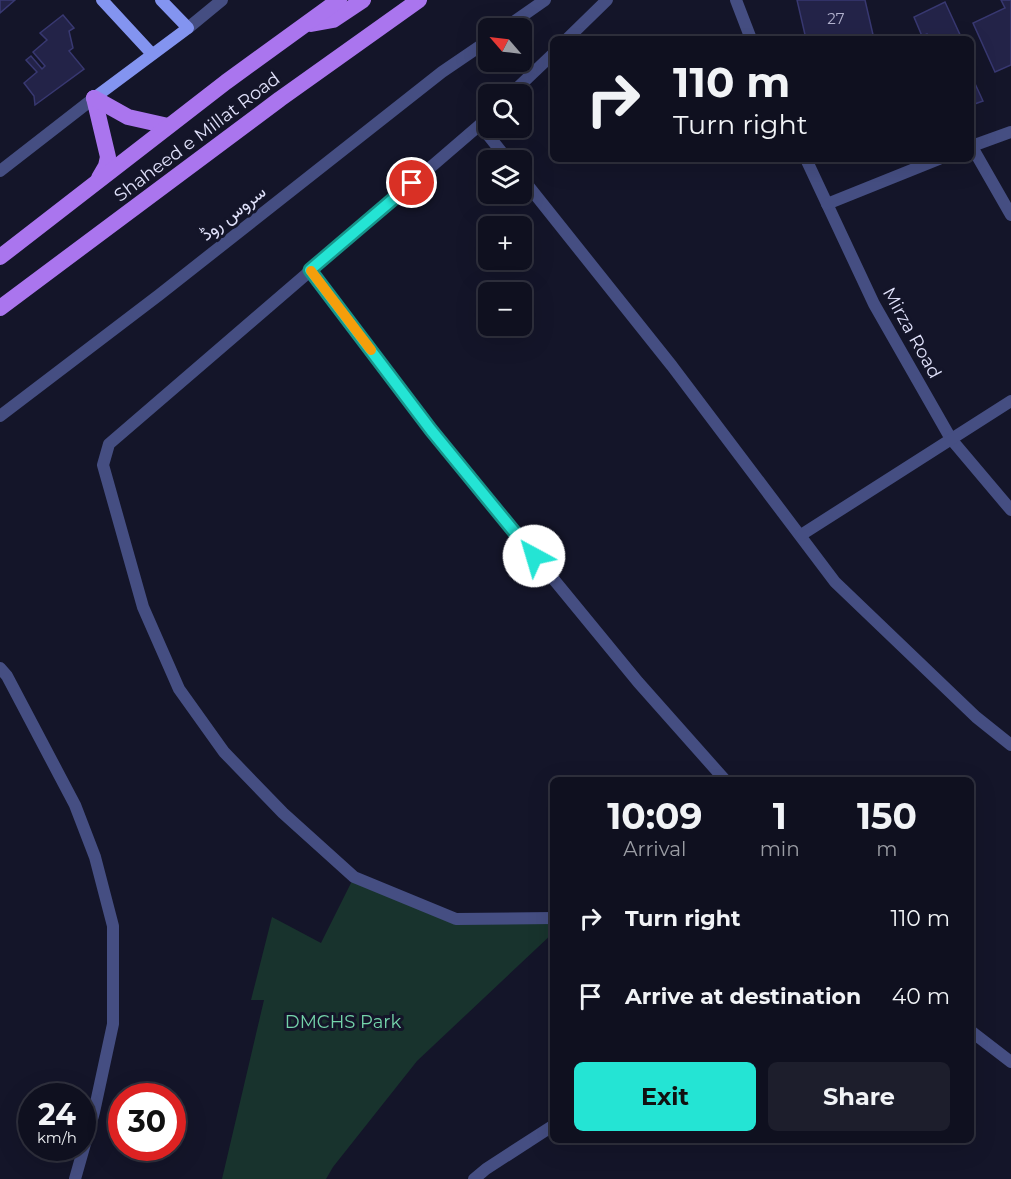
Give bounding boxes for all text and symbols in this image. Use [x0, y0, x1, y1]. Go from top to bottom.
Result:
house number: 27 [827, 9, 845, 28]
north arrow [478, 18, 532, 72]
map controls [478, 18, 532, 336]
text: 110 m [673, 56, 790, 108]
icon: right [574, 60, 652, 138]
street label: Shaheed e Millat Road [110, 68, 284, 206]
button: search [478, 84, 532, 138]
text: Turn right [673, 108, 808, 141]
button: layers [478, 150, 532, 204]
pin [386, 157, 437, 208]
icon: arrive [395, 166, 428, 199]
street label: سروس روڈ [196, 181, 270, 245]
button: + [478, 216, 532, 270]
button: − [478, 282, 532, 336]
street label: Mirza Road [878, 284, 946, 382]
position arrow [502, 524, 566, 588]
text: 10:09 [607, 794, 703, 838]
text: 1 [773, 794, 787, 838]
text: 150 [857, 794, 917, 838]
text: Arrival [623, 837, 686, 861]
text: min [760, 837, 800, 861]
text: m [876, 837, 897, 861]
icon: right [574, 902, 607, 935]
text: Turn right [625, 905, 740, 932]
text: 110 m [890, 905, 950, 932]
icon: arrive [574, 980, 607, 1013]
text: Arrive at destination [625, 983, 861, 1010]
text: 40 m [892, 983, 950, 1010]
park label: DMCHS Park [285, 1011, 401, 1033]
button: Exit [574, 1062, 756, 1131]
button: Share [768, 1062, 950, 1131]
speed limit sign: 30 [108, 1083, 186, 1161]
text: 24 [38, 1096, 76, 1133]
text: km/h [37, 1128, 77, 1147]

